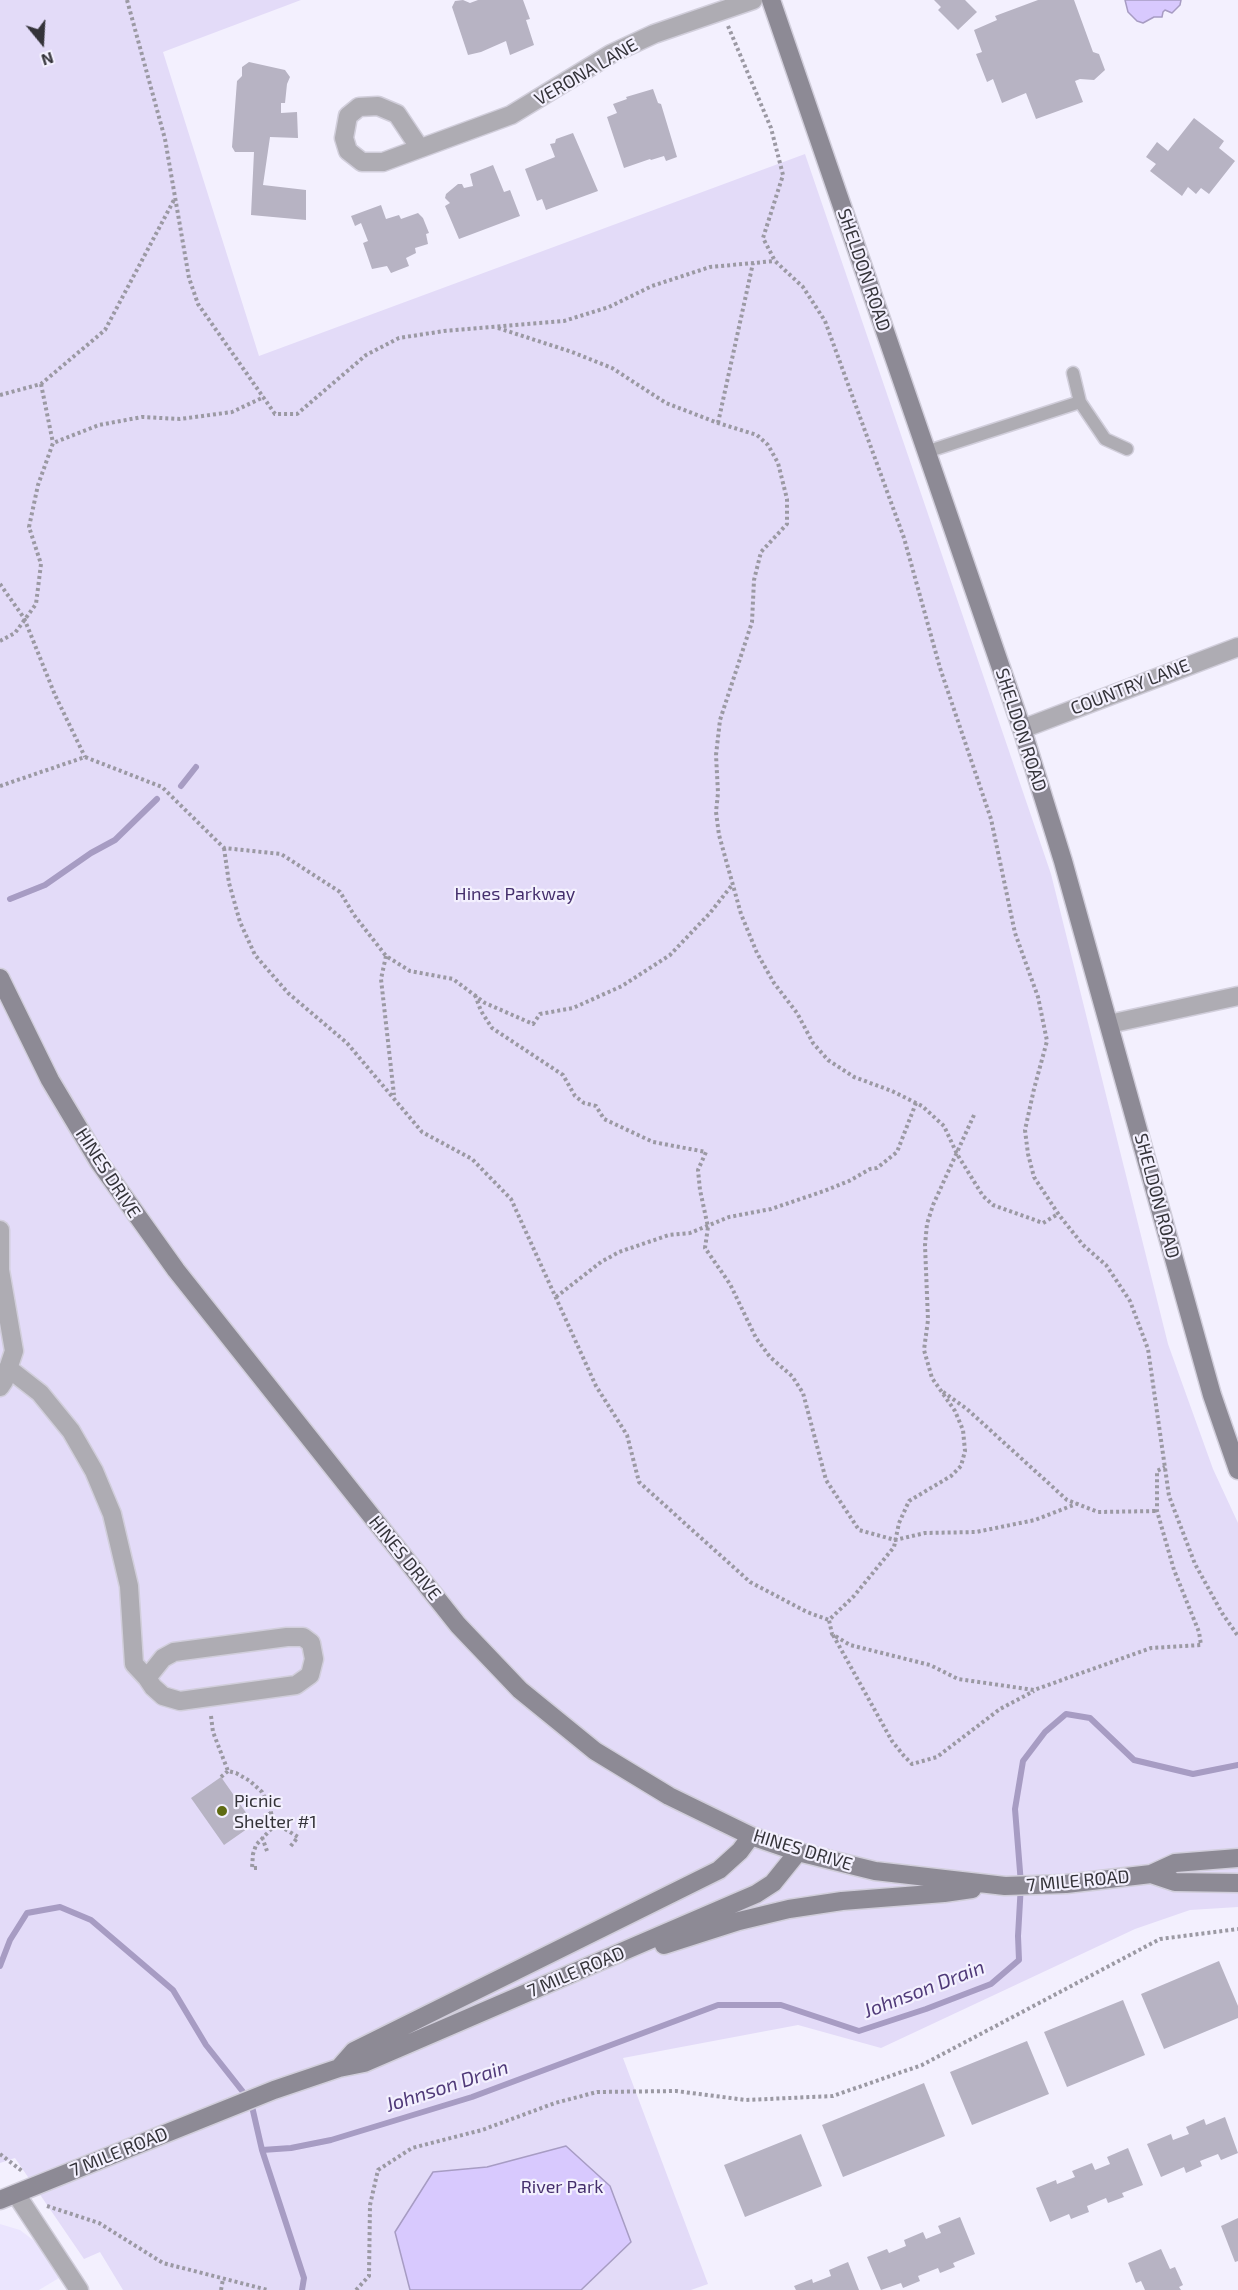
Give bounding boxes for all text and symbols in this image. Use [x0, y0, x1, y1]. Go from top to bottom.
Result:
north arrow [12, 12, 72, 72]
street label: VERONA LANE [531, 34, 641, 110]
text: N [39, 49, 56, 70]
street label: SHELDON ROAD [833, 206, 895, 334]
street label: COUNTRY LANE [1067, 654, 1193, 720]
street label: SHELDON ROAD [991, 666, 1051, 794]
park label: Hines Parkway [455, 883, 575, 905]
street label: HINES DRIVE [71, 1124, 145, 1222]
street label: SHELDON ROAD [1130, 1131, 1184, 1261]
street label: HINES DRIVE [364, 1511, 446, 1605]
place label: Picnic Shelter #1 [234, 1790, 317, 1832]
marker: Picnic Shelter #1 [215, 1804, 229, 1818]
street label: HINES DRIVE [751, 1825, 855, 1875]
street label: 7 MILE ROAD [1026, 1866, 1130, 1896]
street label: 7 MILE ROAD [524, 1942, 628, 2002]
water label: Johnson Drain [860, 1955, 988, 2023]
water label: Johnson Drain [383, 2055, 511, 2117]
street label: 7 MILE ROAD [67, 2123, 171, 2181]
park label: River Park [521, 2176, 603, 2198]

